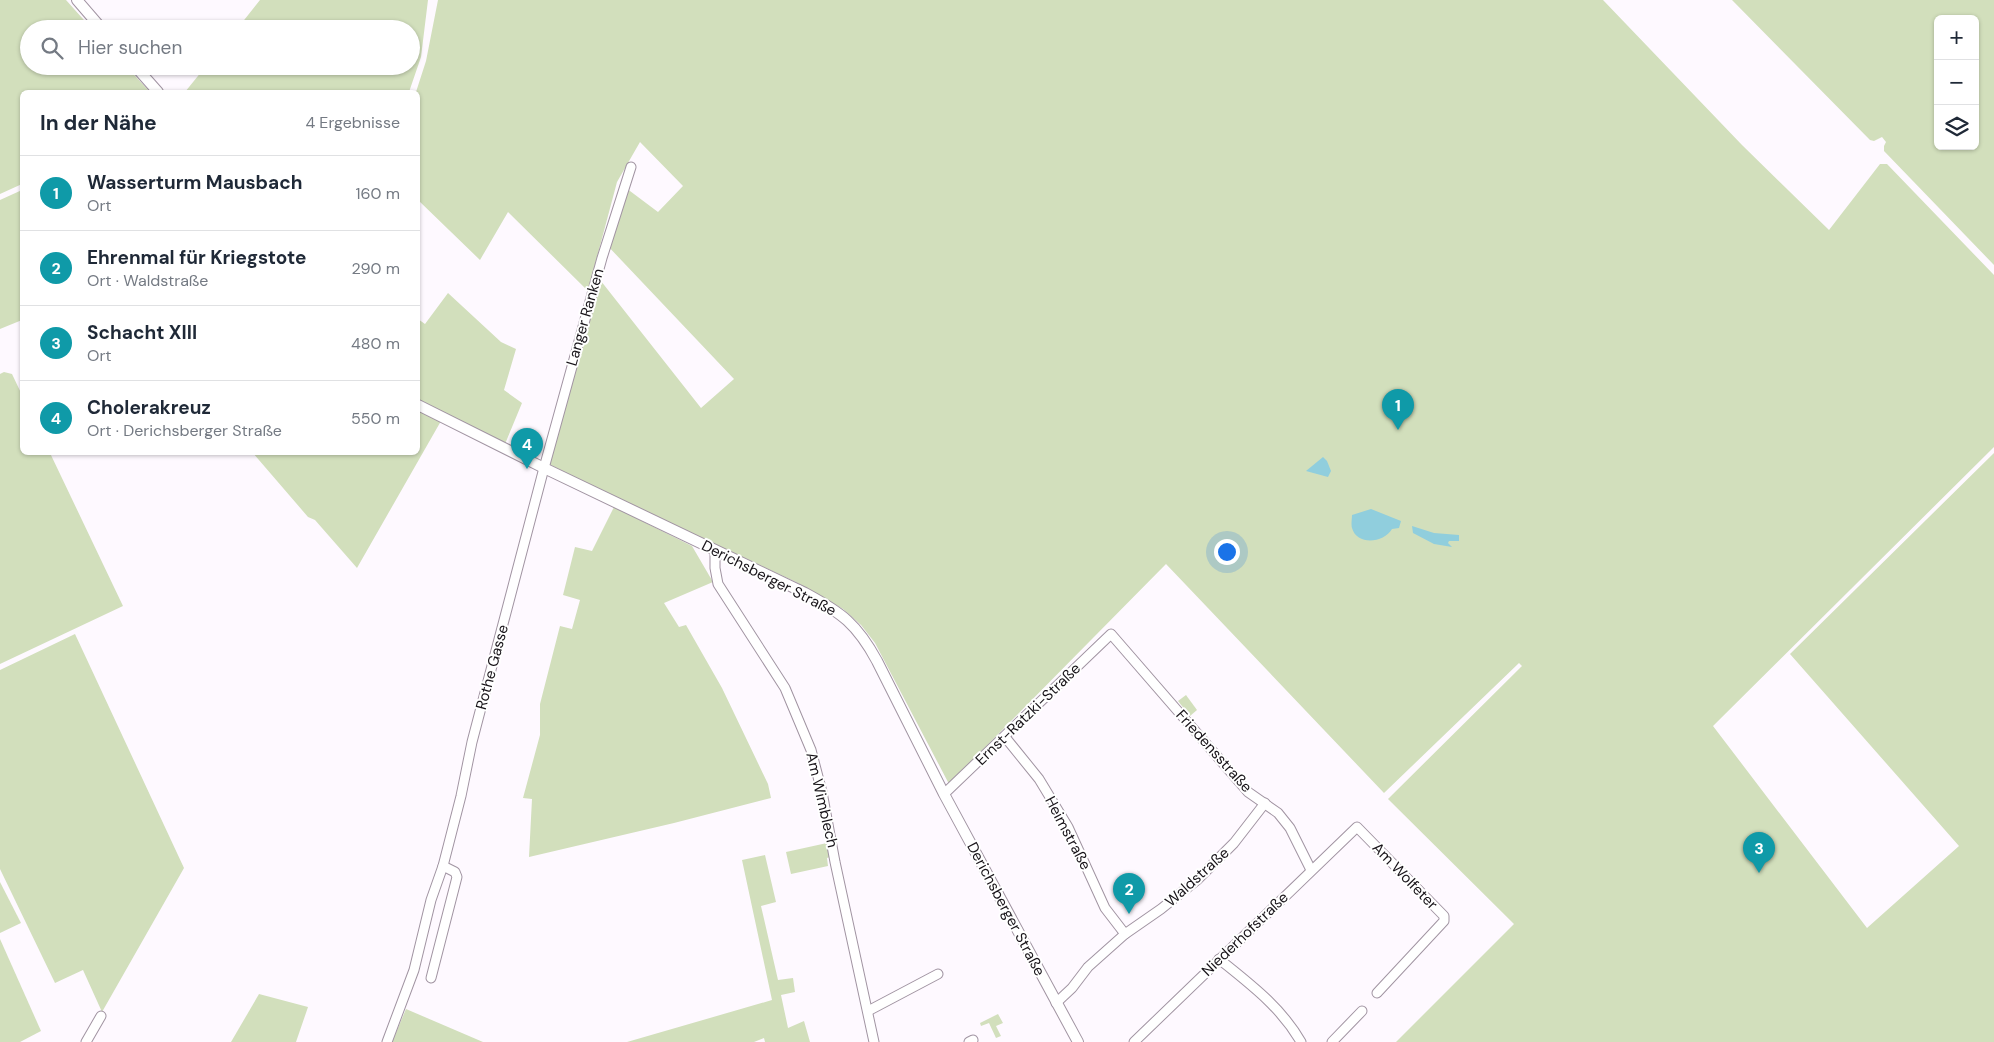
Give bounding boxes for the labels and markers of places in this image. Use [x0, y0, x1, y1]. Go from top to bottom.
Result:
pin: 1 [1382, 389, 1414, 430]
pin: 4 [511, 428, 543, 469]
pin: 3 [1743, 832, 1775, 873]
pin: 2 [1113, 873, 1145, 914]

